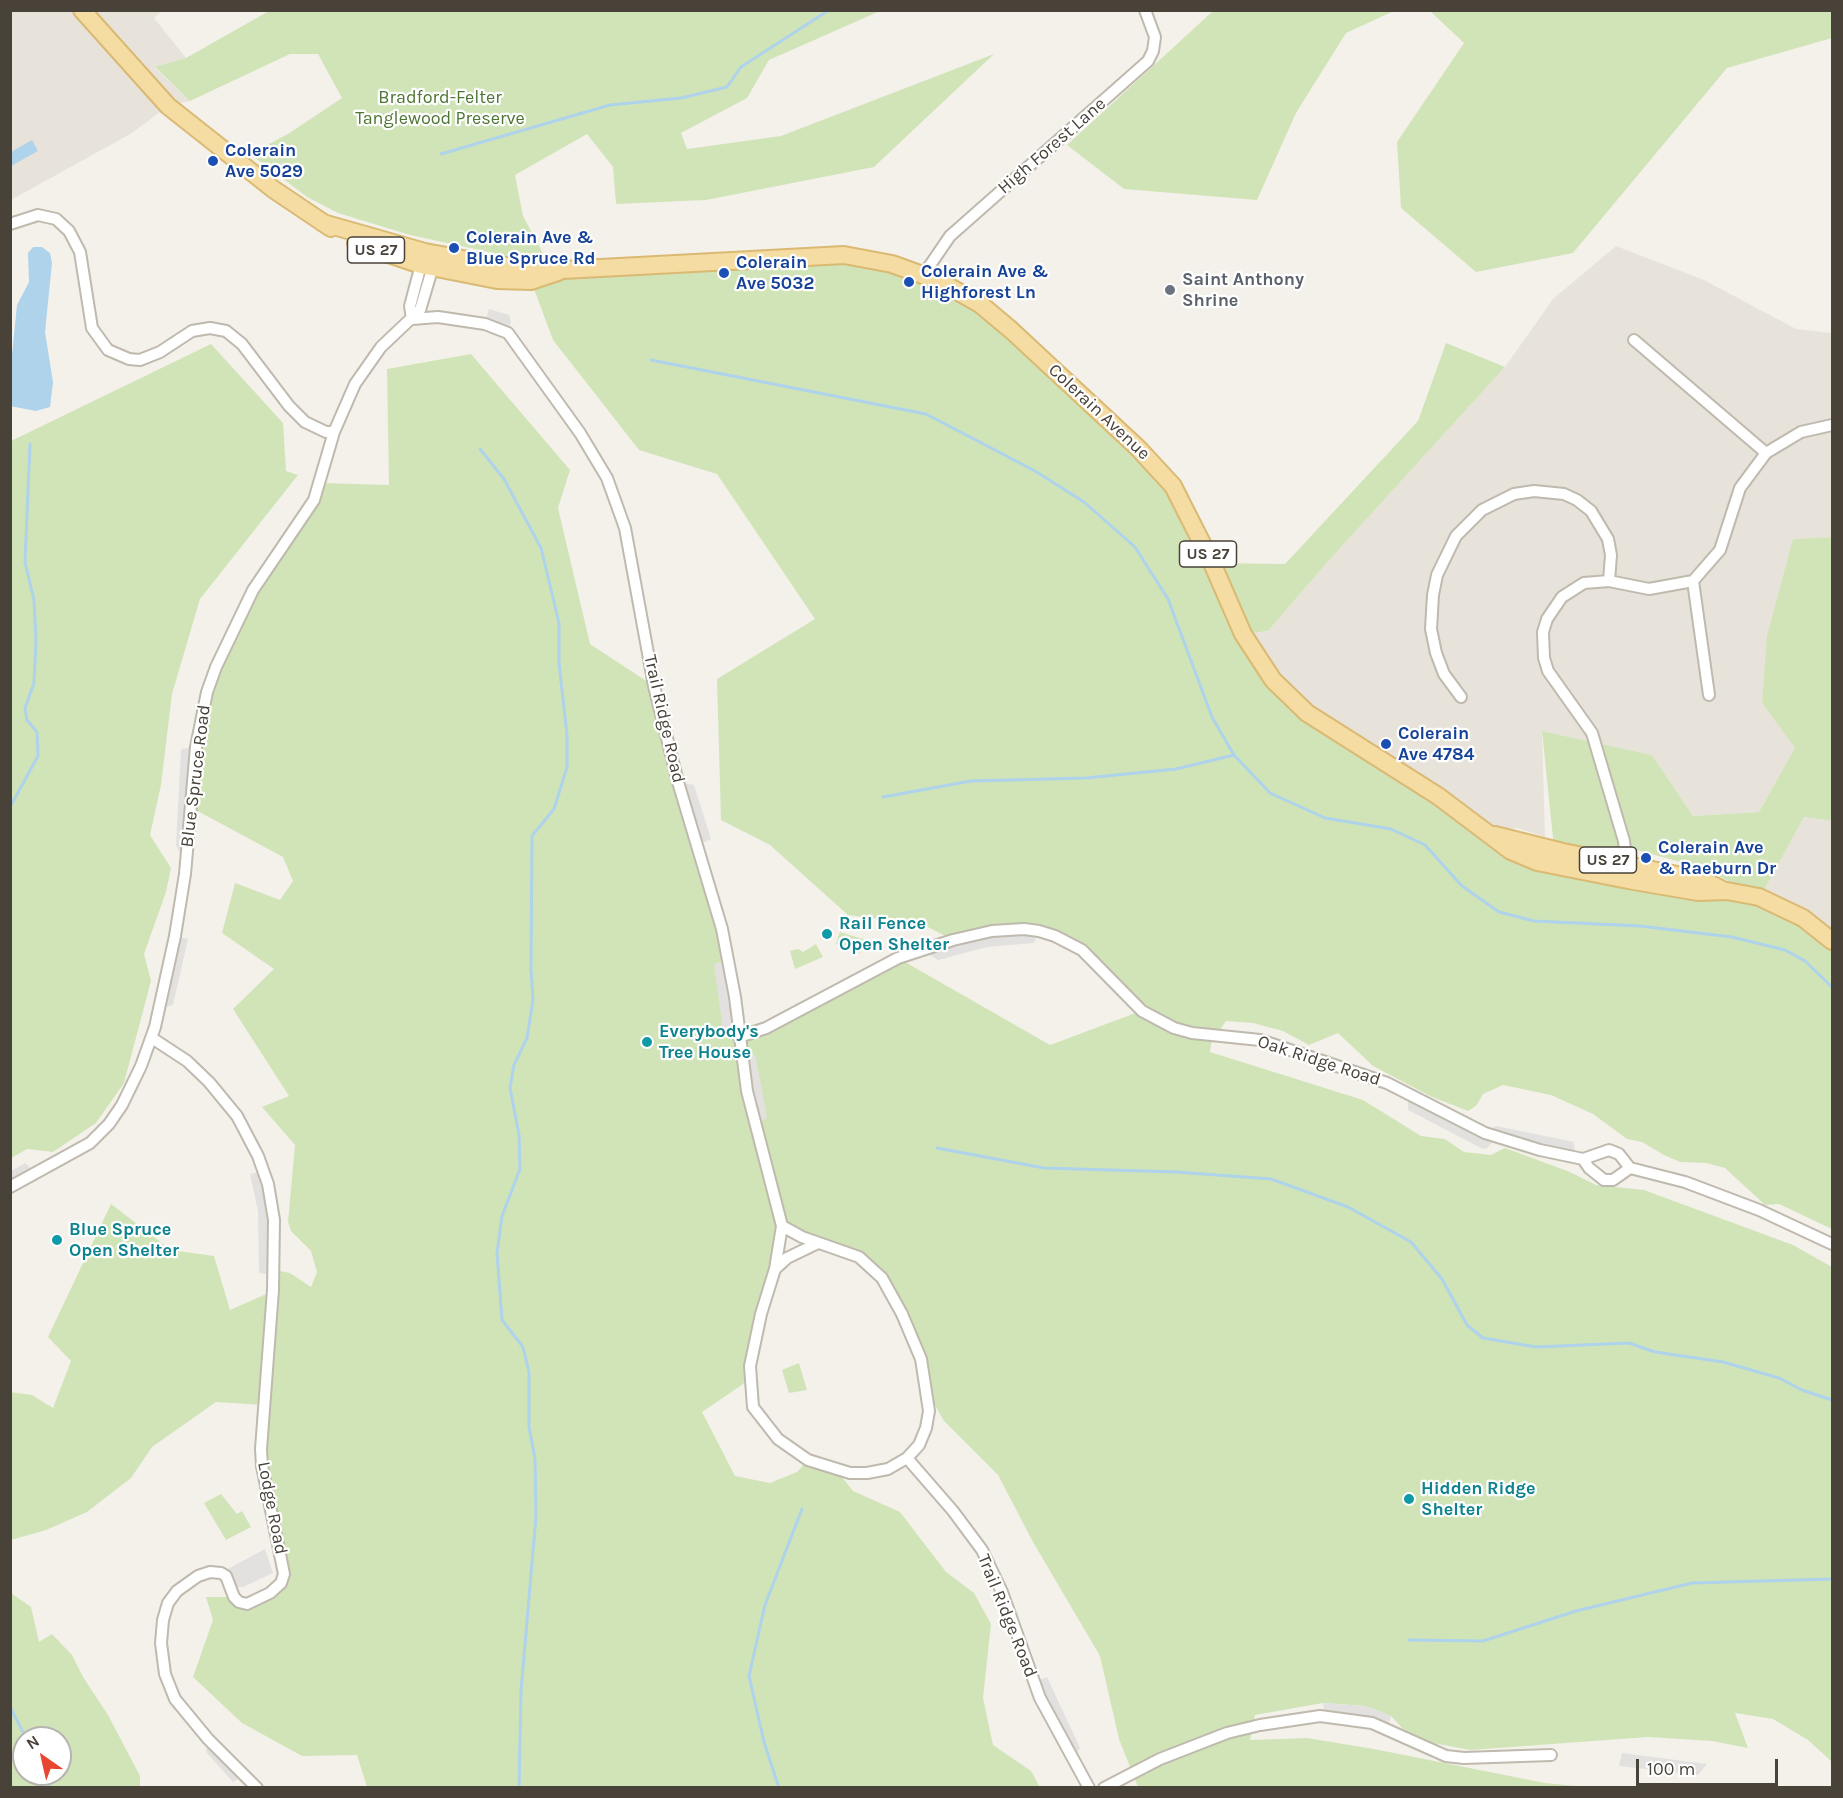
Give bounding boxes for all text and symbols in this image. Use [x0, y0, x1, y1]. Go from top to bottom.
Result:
park label: Bradford-Felter Tanglewood Preserve [355, 87, 525, 130]
street label: High Forest Lane [994, 93, 1110, 199]
place label: Colerain Ave 5029 [225, 140, 303, 182]
marker: Colerain Ave 5029 [206, 154, 220, 168]
place label: Colerain Ave & Blue Spruce Rd [466, 227, 596, 270]
road number: US 27 [348, 237, 404, 263]
marker: Colerain Ave & Blue Spruce Rd [447, 241, 461, 255]
place label: Colerain Ave 5032 [736, 252, 814, 294]
place label: Colerain Ave & Highforest Ln [921, 261, 1049, 304]
marker: Colerain Ave 5032 [717, 266, 731, 280]
place label: Saint Anthony Shrine [1182, 269, 1304, 312]
marker: Colerain Ave & Highforest Ln [902, 275, 916, 289]
marker: Saint Anthony Shrine [1163, 283, 1177, 297]
street label: Colerain Avenue [1044, 359, 1154, 465]
road number: US 27 [1180, 541, 1236, 567]
street label: Trail Ridge Road [639, 653, 689, 785]
street label: Blue Spruce Road [177, 703, 215, 849]
place label: Colerain Ave 4784 [1398, 723, 1474, 766]
marker: Colerain Ave 4784 [1379, 737, 1393, 751]
place label: Colerain Ave & Raeburn Dr [1658, 837, 1776, 880]
road number: US 27 [1580, 847, 1636, 873]
marker: Colerain Ave & Raeburn Dr [1639, 851, 1653, 865]
place label: Rail Fence Open Shelter [839, 913, 949, 956]
marker: Rail Fence Open Shelter [820, 927, 834, 941]
place label: Everybody's Tree House [659, 1021, 759, 1064]
street label: Oak Ridge Road [1255, 1031, 1383, 1091]
marker: Everybody's Tree House [640, 1035, 654, 1049]
place label: Blue Spruce Open Shelter [69, 1219, 179, 1262]
marker: Blue Spruce Open Shelter [50, 1233, 64, 1247]
street label: Lodge Road [252, 1460, 292, 1556]
place label: Hidden Ridge Shelter [1421, 1478, 1536, 1520]
marker: Hidden Ridge Shelter [1402, 1492, 1416, 1506]
street label: Trail Ridge Road [972, 1551, 1042, 1681]
north arrow [12, 1726, 72, 1786]
text: N [23, 1731, 43, 1753]
scale bar [1639, 1747, 1782, 1785]
text: 100 m [1647, 1758, 1695, 1780]

